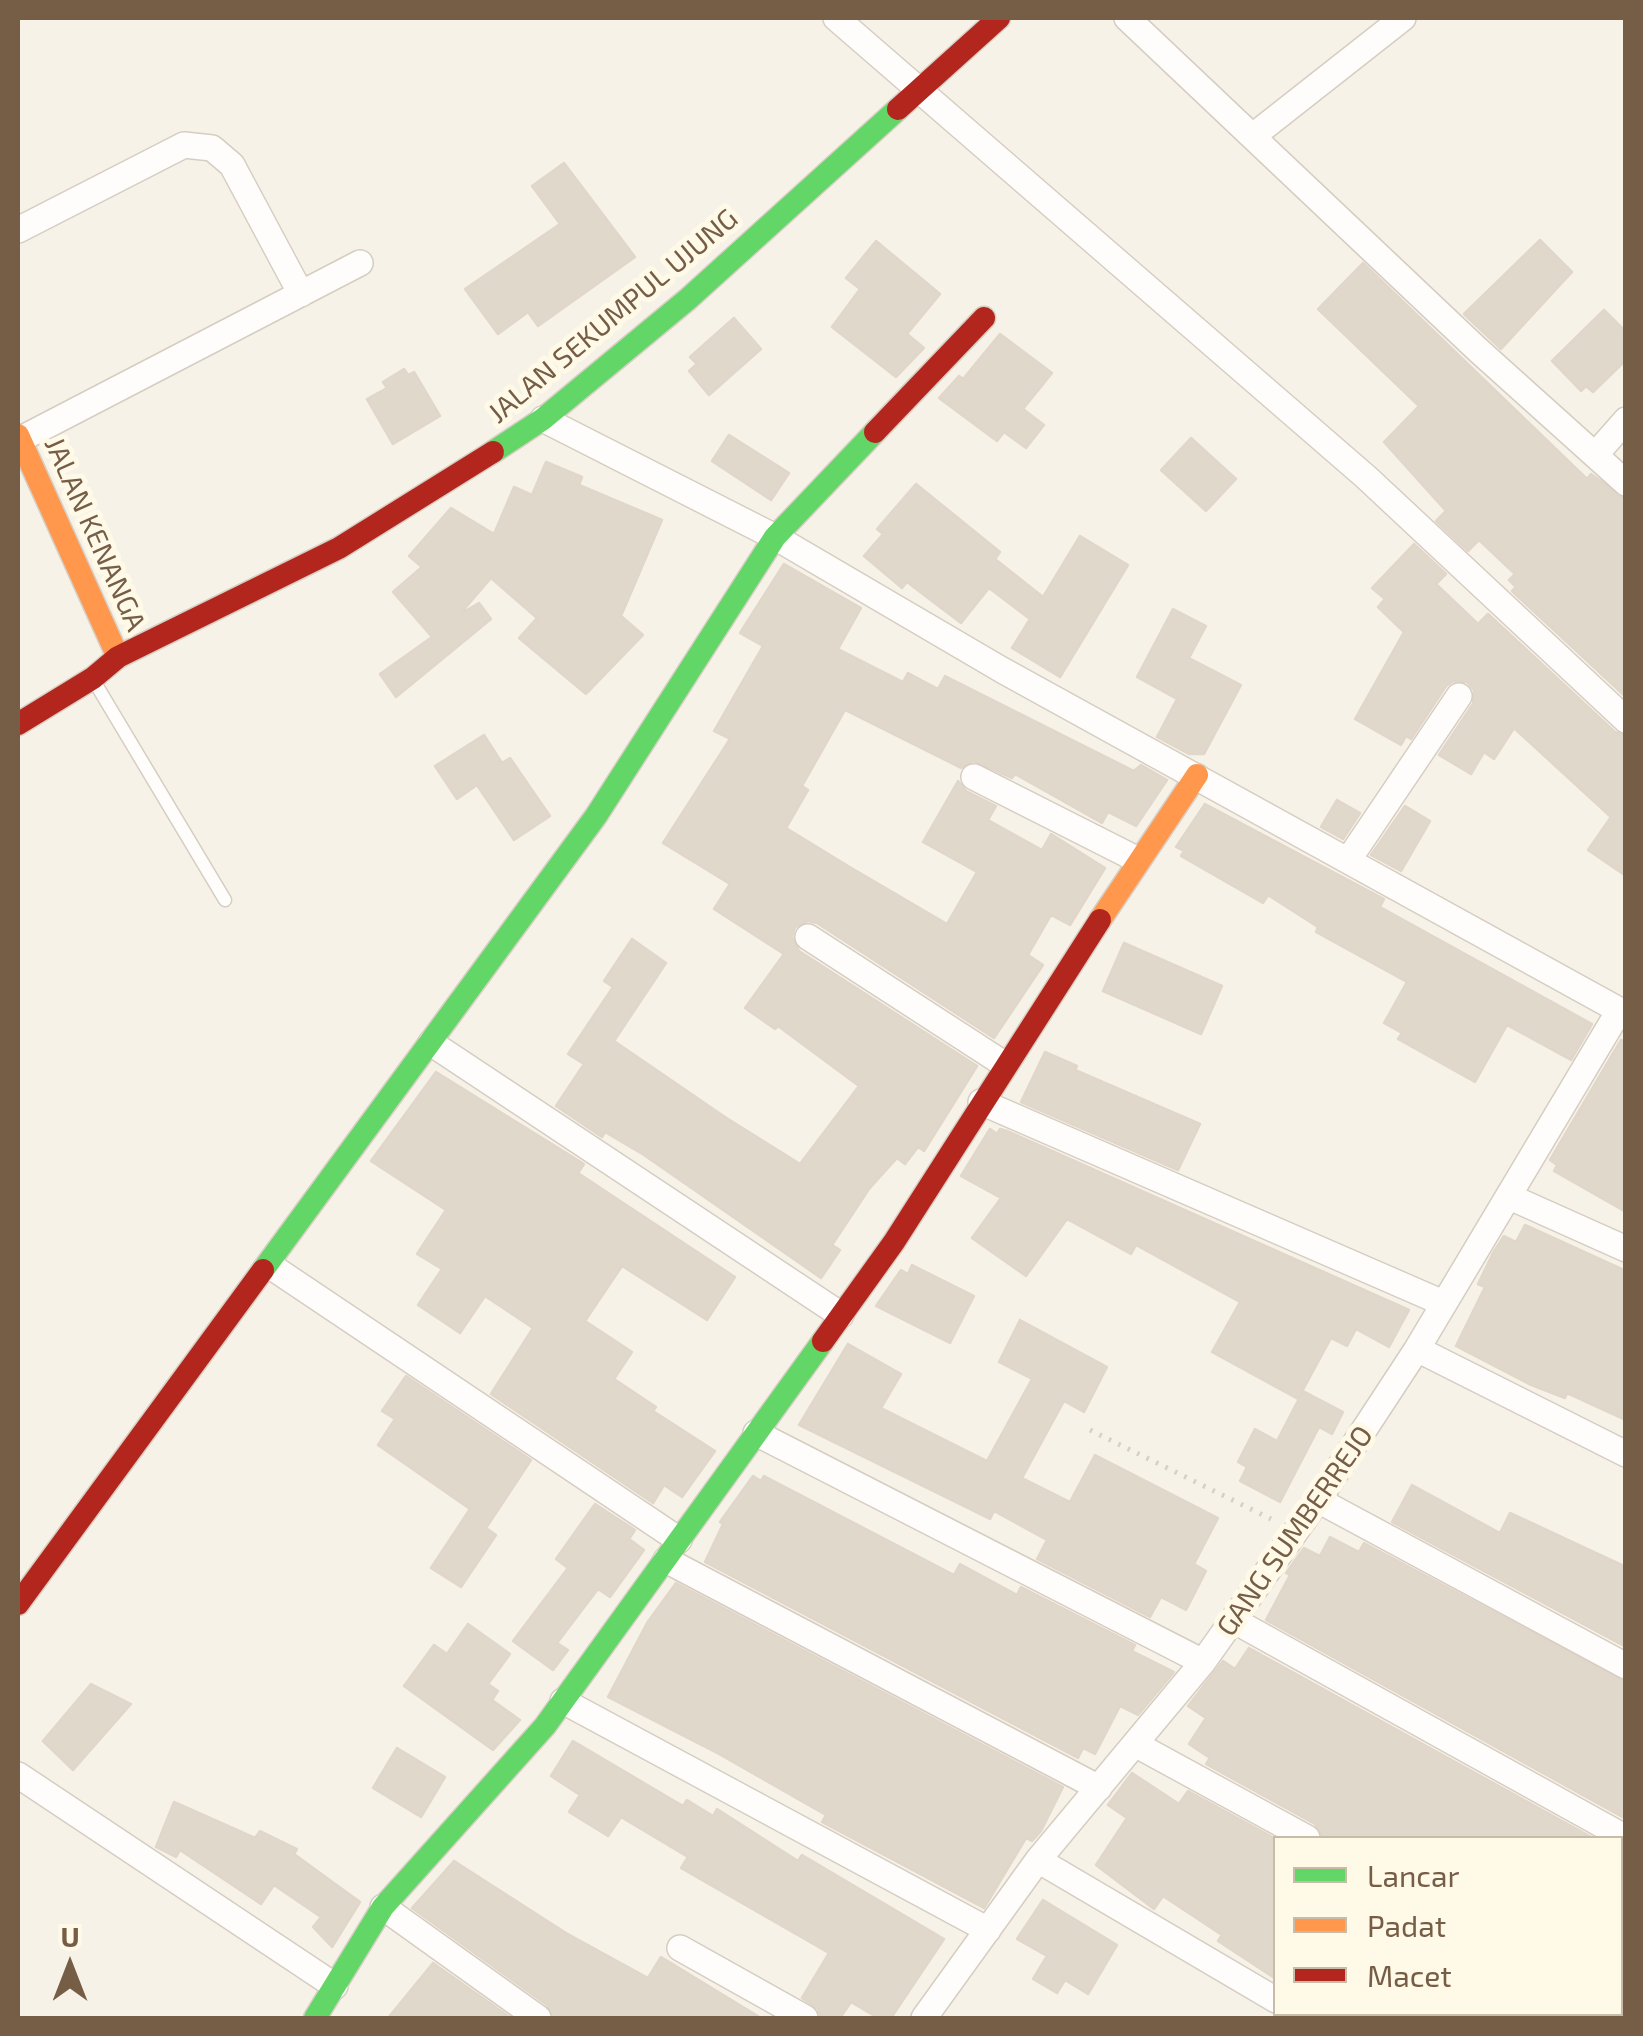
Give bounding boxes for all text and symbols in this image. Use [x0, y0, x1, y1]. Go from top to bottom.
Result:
street label: JALAN SEKUMPUL UJUNG [481, 202, 745, 430]
street label: JALAN KENANGA [37, 432, 153, 636]
street label: GANG SUMBERREJO [1210, 1419, 1380, 1643]
legend [1273, 1836, 1623, 2016]
text: Lancar [1367, 1857, 1460, 1893]
text: Padat [1367, 1907, 1446, 1943]
north arrow [20, 1916, 120, 2016]
text: U [60, 1919, 80, 1953]
text: Macet [1367, 1957, 1452, 1993]

